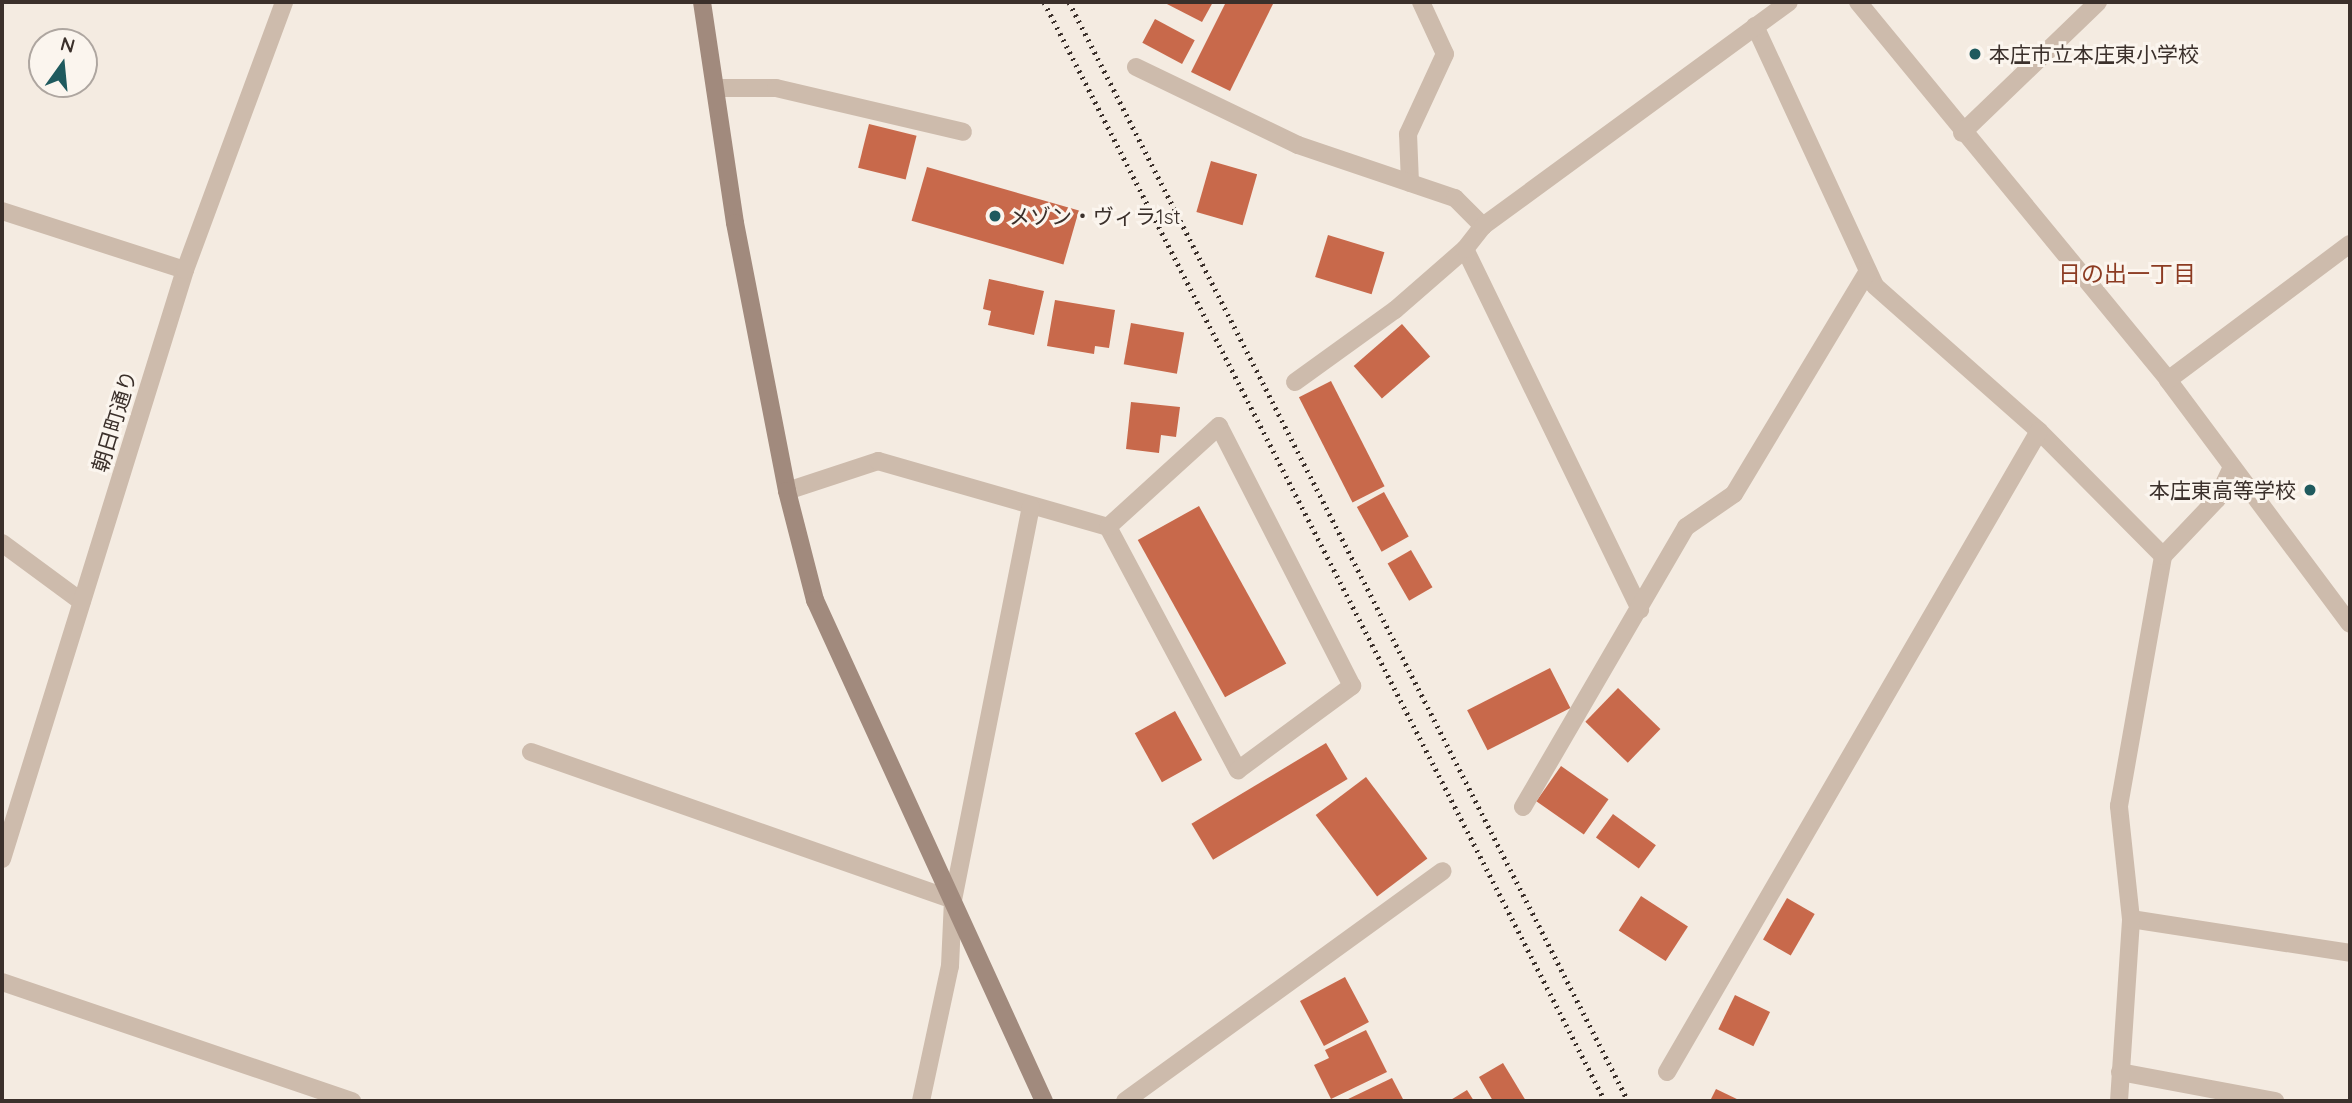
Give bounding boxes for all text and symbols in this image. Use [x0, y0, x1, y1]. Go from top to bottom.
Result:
north arrow [28, 28, 98, 98]
text: N [58, 31, 78, 58]
place label: 本庄市立本庄東小学校 [1989, 41, 2199, 67]
marker: 本庄市立本庄東小学校 [1967, 46, 1983, 62]
place label: メゾン・ヴィラ1st [1009, 203, 1181, 229]
marker: メゾン・ヴィラ1st [987, 208, 1003, 224]
district label: 日の出一丁目 [2058, 260, 2196, 288]
street label: 朝日町通り [87, 367, 141, 475]
place label: 本庄東高等学校 [2149, 477, 2296, 503]
marker: 本庄東高等学校 [2302, 482, 2318, 498]

